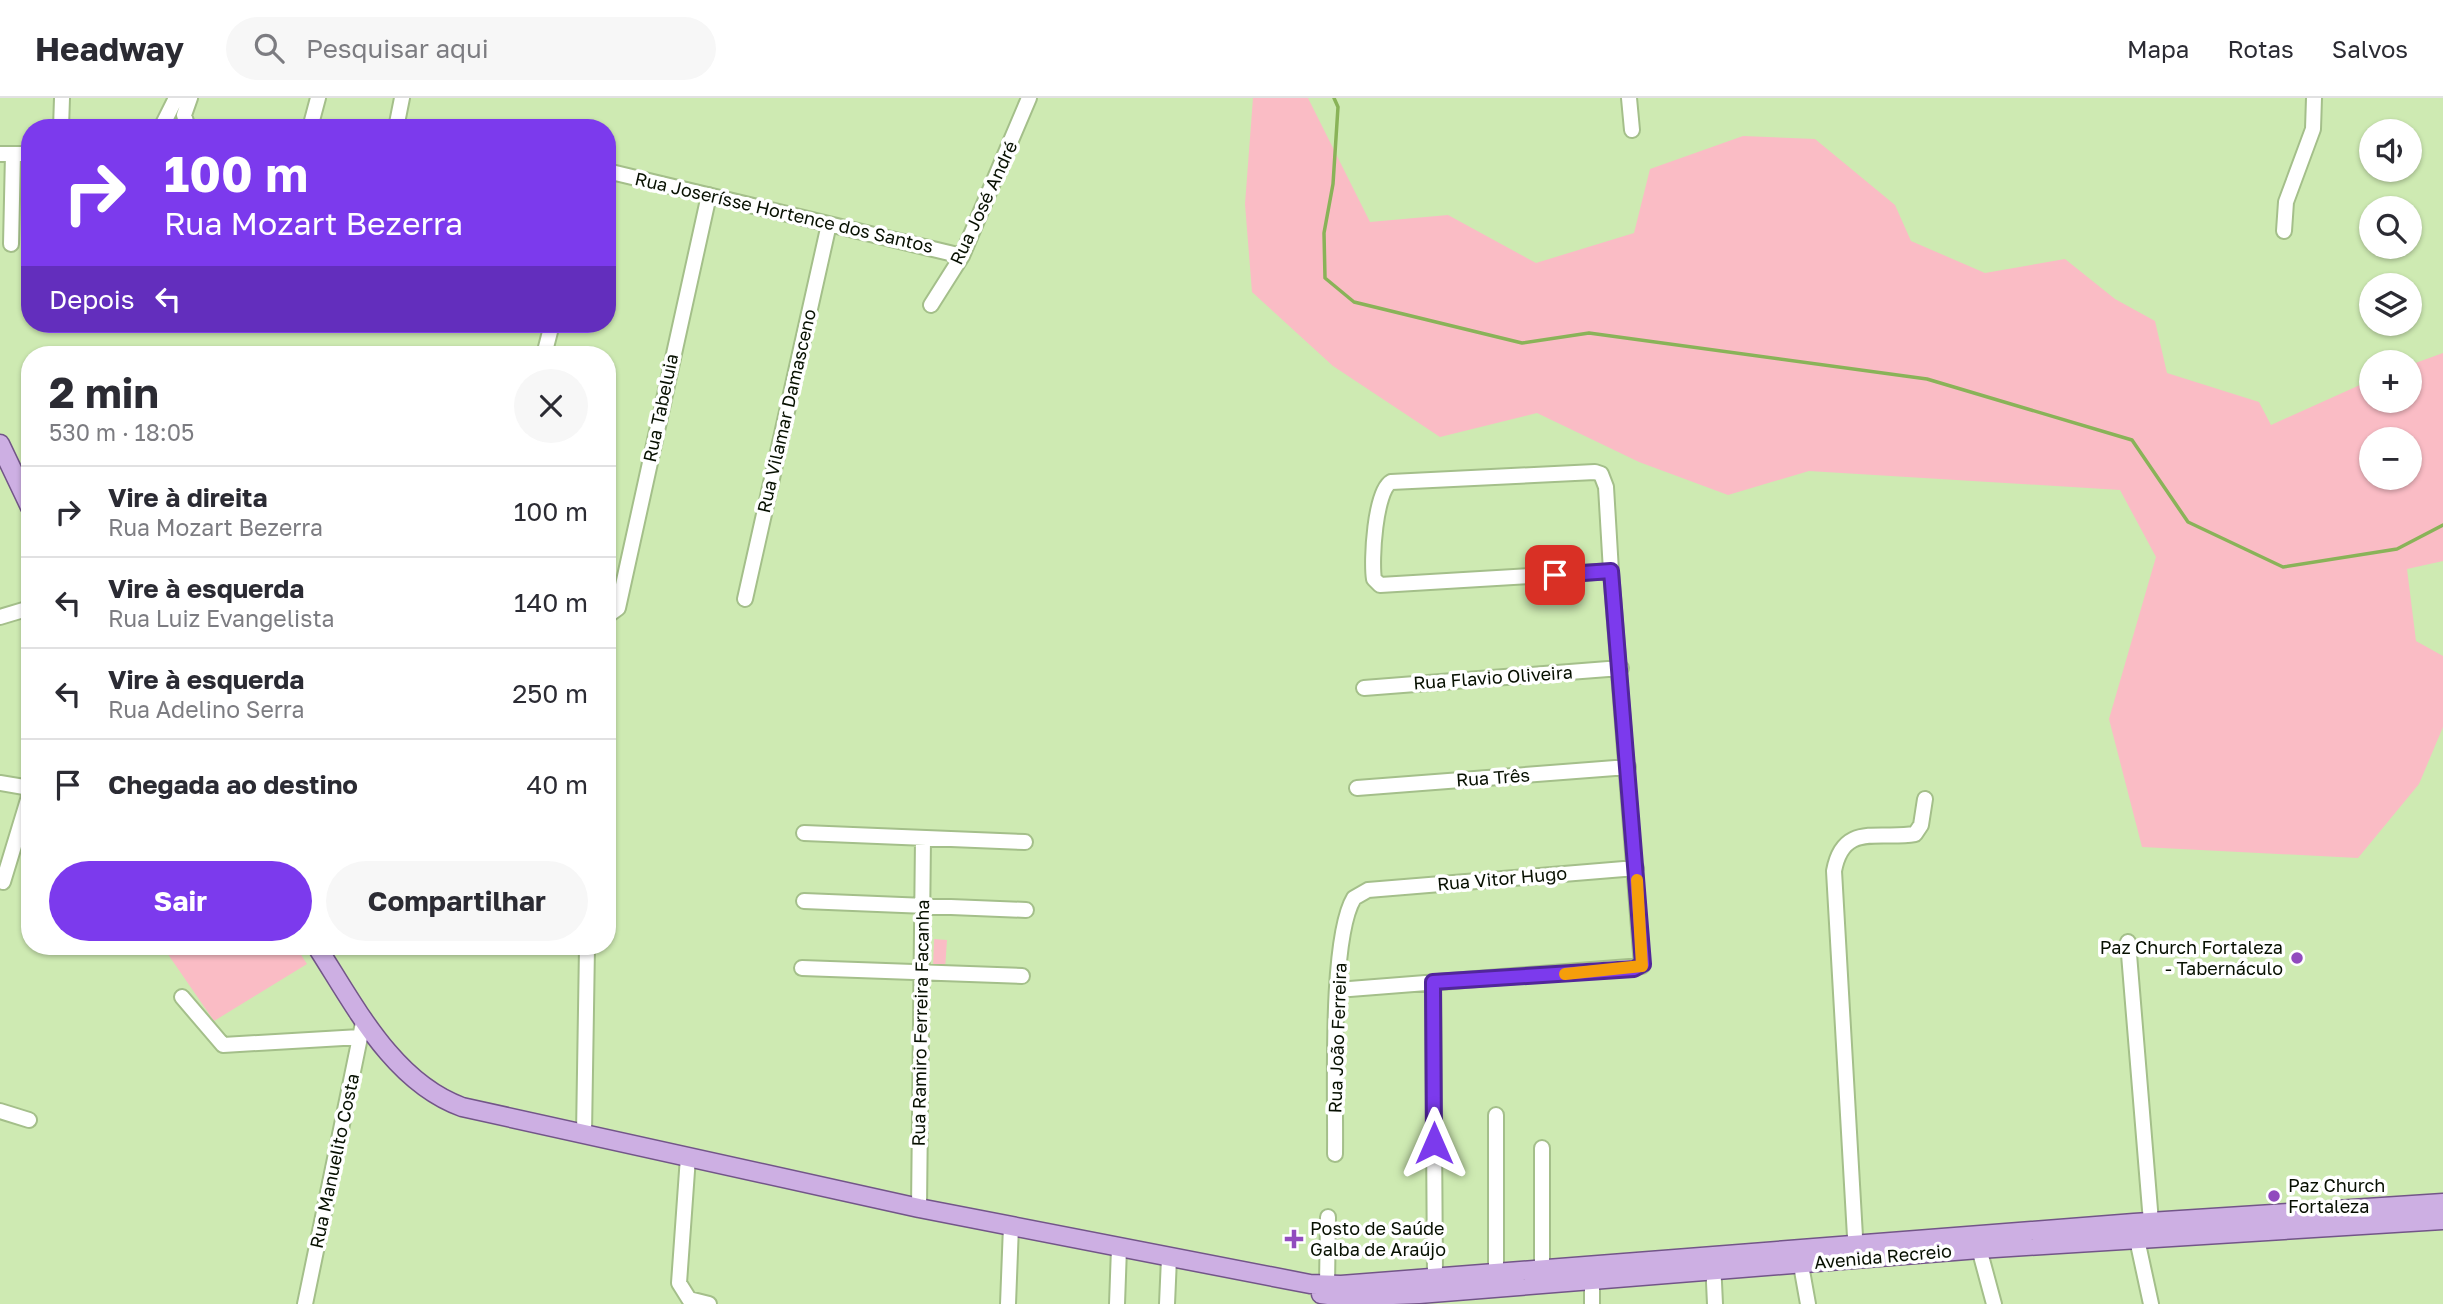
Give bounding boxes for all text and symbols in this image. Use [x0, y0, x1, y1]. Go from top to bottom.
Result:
search box [226, 17, 716, 80]
text: Headway [35, 29, 184, 68]
icon: search [250, 29, 288, 67]
text: Pesquisar aqui [306, 33, 489, 64]
text: Mapa [2127, 34, 2189, 63]
text: Rotas [2227, 34, 2294, 63]
text: Salvos [2332, 34, 2408, 63]
map controls [2359, 119, 2422, 490]
button: sound [2359, 119, 2422, 182]
street label: Rua José André [945, 137, 1021, 268]
text: 100 m [164, 144, 308, 203]
icon: right [49, 147, 140, 238]
street label: Rua Joserísse Hortence dos Santos [633, 167, 936, 257]
button: search [2359, 196, 2422, 259]
text: Rua Mozart Bezerra [164, 204, 463, 242]
button: layers [2359, 273, 2422, 336]
icon: left [149, 280, 187, 318]
text: Depois [49, 284, 135, 315]
street label: Rua Vilamar Damasceno [752, 307, 820, 515]
button: + [2359, 350, 2422, 413]
street label: Rua Tabeluia [638, 352, 682, 464]
text: 2 min [49, 367, 159, 417]
button: close [514, 369, 588, 443]
text: 530 m · 18:05 [49, 418, 194, 446]
button: − [2359, 427, 2422, 490]
text: Vire à direita [108, 482, 268, 513]
icon: right [49, 493, 87, 531]
text: 100 m [514, 496, 588, 527]
text: Rua Mozart Bezerra [108, 513, 323, 541]
pin [1525, 545, 1585, 605]
icon: arrive [1536, 556, 1574, 594]
text: Vire à esquerda [108, 573, 304, 604]
icon: left [49, 584, 87, 622]
text: 140 m [514, 587, 588, 618]
text: Rua Luiz Evangelista [108, 604, 335, 632]
street label: Rua Flavio Oliveira [1412, 660, 1573, 694]
text: Vire à esquerda [108, 664, 304, 695]
icon: left [49, 675, 87, 713]
text: 250 m [512, 678, 588, 709]
text: Rua Adelino Serra [108, 695, 305, 723]
street label: Rua Três [1455, 763, 1531, 791]
icon: arrive [49, 766, 87, 804]
text: Chegada ao destino [108, 769, 358, 800]
text: 40 m [527, 769, 588, 800]
button: Sair [49, 861, 312, 941]
button: Compartilhar [326, 861, 588, 941]
street label: Rua Vitor Hugo [1436, 861, 1568, 895]
street label: Rua Ramiro Ferreira Facanha [907, 899, 933, 1147]
place label: Paz Church Fortaleza - Tabernáculo [2100, 936, 2283, 979]
marker: Paz Church Fortaleza - Tabernáculo [2289, 950, 2305, 966]
street label: Rua João Ferreira [1323, 962, 1351, 1114]
street label: Rua Manuelito Costa [305, 1071, 363, 1250]
position arrow [1397, 1106, 1471, 1180]
place label: Paz Church Fortaleza [2288, 1174, 2385, 1217]
marker: Paz Church Fortaleza [2266, 1188, 2282, 1204]
place label: Posto de Saúde Galba de Araújo [1310, 1217, 1446, 1260]
marker: Posto de Saúde Galba de Araújo [1284, 1229, 1304, 1249]
street label: Avenida Recreio [1813, 1239, 1953, 1273]

